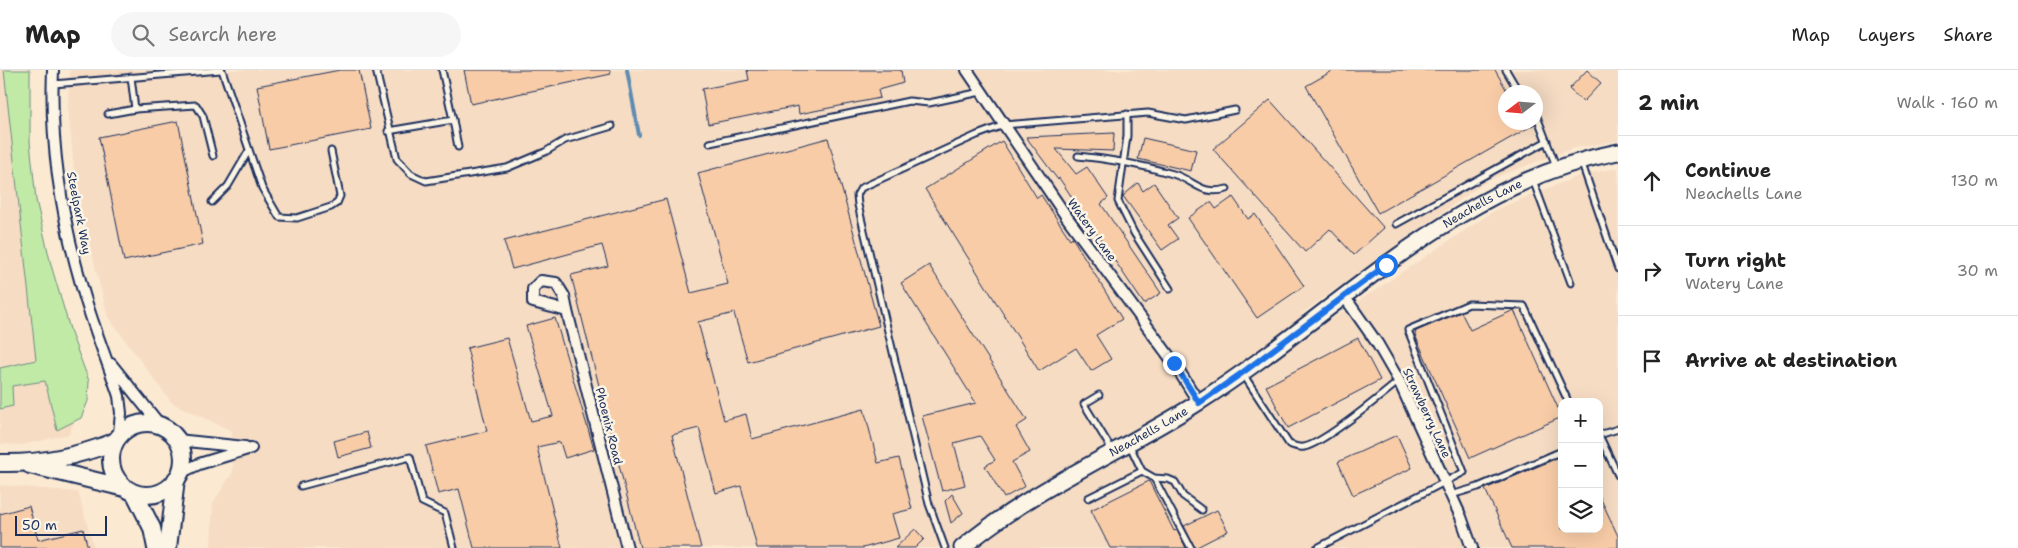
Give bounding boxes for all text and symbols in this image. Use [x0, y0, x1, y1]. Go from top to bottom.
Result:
search box [111, 12, 461, 57]
text: Map [25, 19, 81, 51]
icon: search [129, 21, 157, 49]
text: Search here [169, 22, 277, 47]
text: Map [1792, 23, 1830, 47]
text: Layers [1858, 23, 1915, 47]
text: Share [1943, 23, 1993, 47]
north arrow [1498, 85, 1543, 130]
text: 2 min [1638, 89, 1699, 117]
text: Walk · 160 m [1897, 92, 1998, 113]
text: Continue [1685, 158, 1771, 183]
icon: ahead [1638, 167, 1666, 195]
street label: Steelpark Way [63, 170, 95, 256]
text: 130 m [1951, 170, 1998, 191]
street label: Neachells Lane [1440, 176, 1525, 232]
text: Neachells Lane [1685, 183, 1803, 204]
street label: Watery Lane [1064, 195, 1120, 265]
text: Turn right [1685, 248, 1786, 273]
route start [1375, 254, 1398, 277]
icon: right [1638, 257, 1666, 285]
text: 30 m [1957, 260, 1998, 281]
text: Watery Lane [1685, 273, 1784, 294]
icon: arrive [1638, 347, 1666, 375]
text: Arrive at destination [1685, 348, 1897, 373]
route end [1163, 352, 1186, 375]
street label: Strawberry Lane [1399, 365, 1455, 461]
street label: Phoenix Road [592, 386, 626, 467]
map controls [1558, 398, 1603, 533]
button: + [1558, 398, 1603, 443]
street label: Neachells Lane [1106, 403, 1191, 461]
button: − [1558, 443, 1603, 488]
button: layers [1558, 488, 1603, 533]
scale bar [15, 513, 108, 536]
text: 50 m [22, 516, 57, 534]

